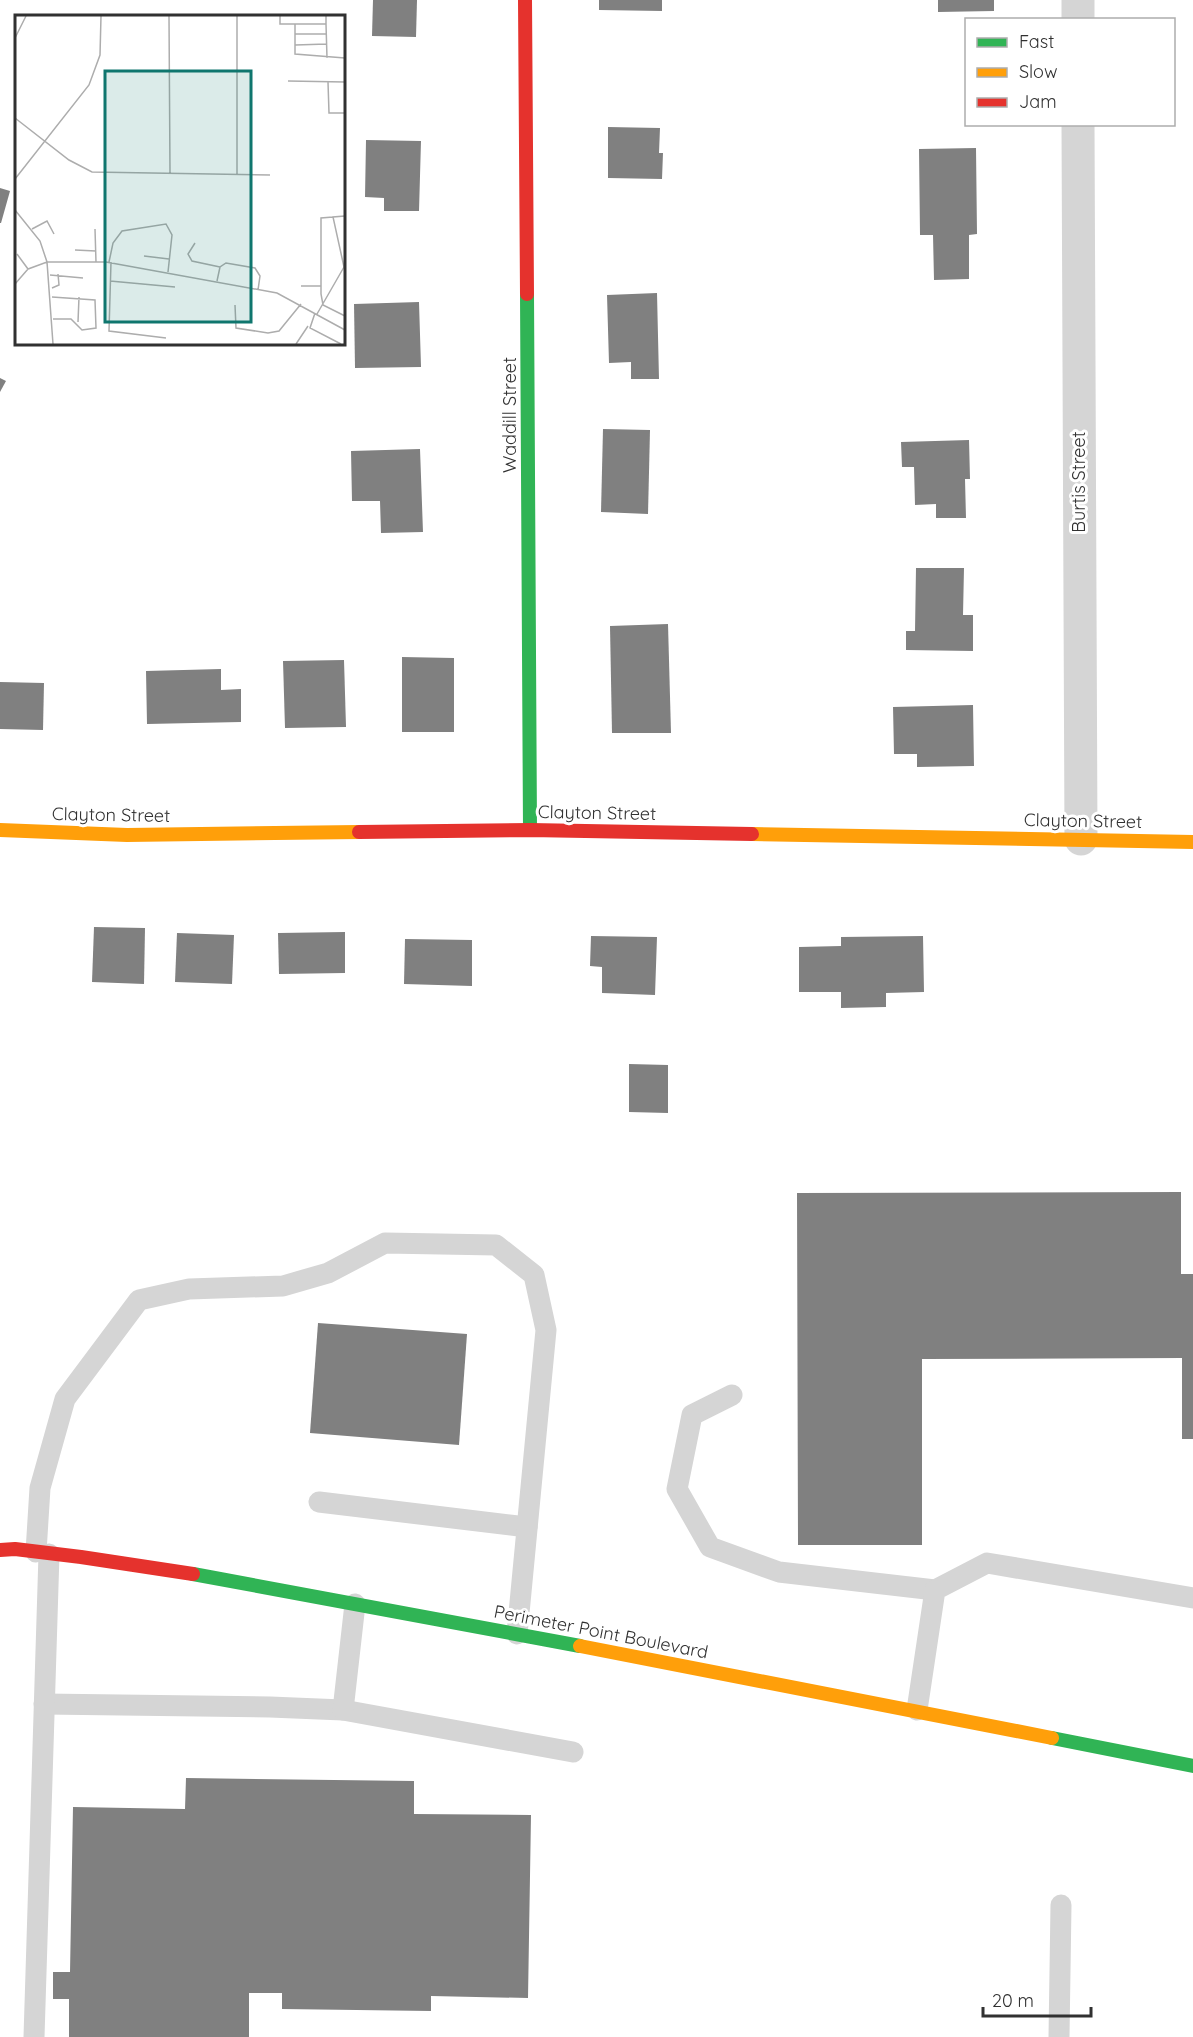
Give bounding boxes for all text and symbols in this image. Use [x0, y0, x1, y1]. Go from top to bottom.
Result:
inset map [15, 15, 345, 345]
legend [965, 18, 1175, 126]
text: Fast [1019, 30, 1054, 53]
text: Slow [1019, 60, 1057, 83]
text: Jam [1019, 90, 1057, 113]
street label: Waddill Street [498, 357, 521, 473]
street label: Burtis Street [1067, 431, 1090, 533]
street label: Clayton Street [538, 800, 656, 825]
street label: Clayton Street [52, 802, 170, 827]
street label: Clayton Street [1024, 808, 1142, 833]
street label: Perimeter Point Boulevard [492, 1599, 710, 1664]
scale bar [983, 1980, 1091, 2018]
text: 20 m [992, 1989, 1034, 2012]

